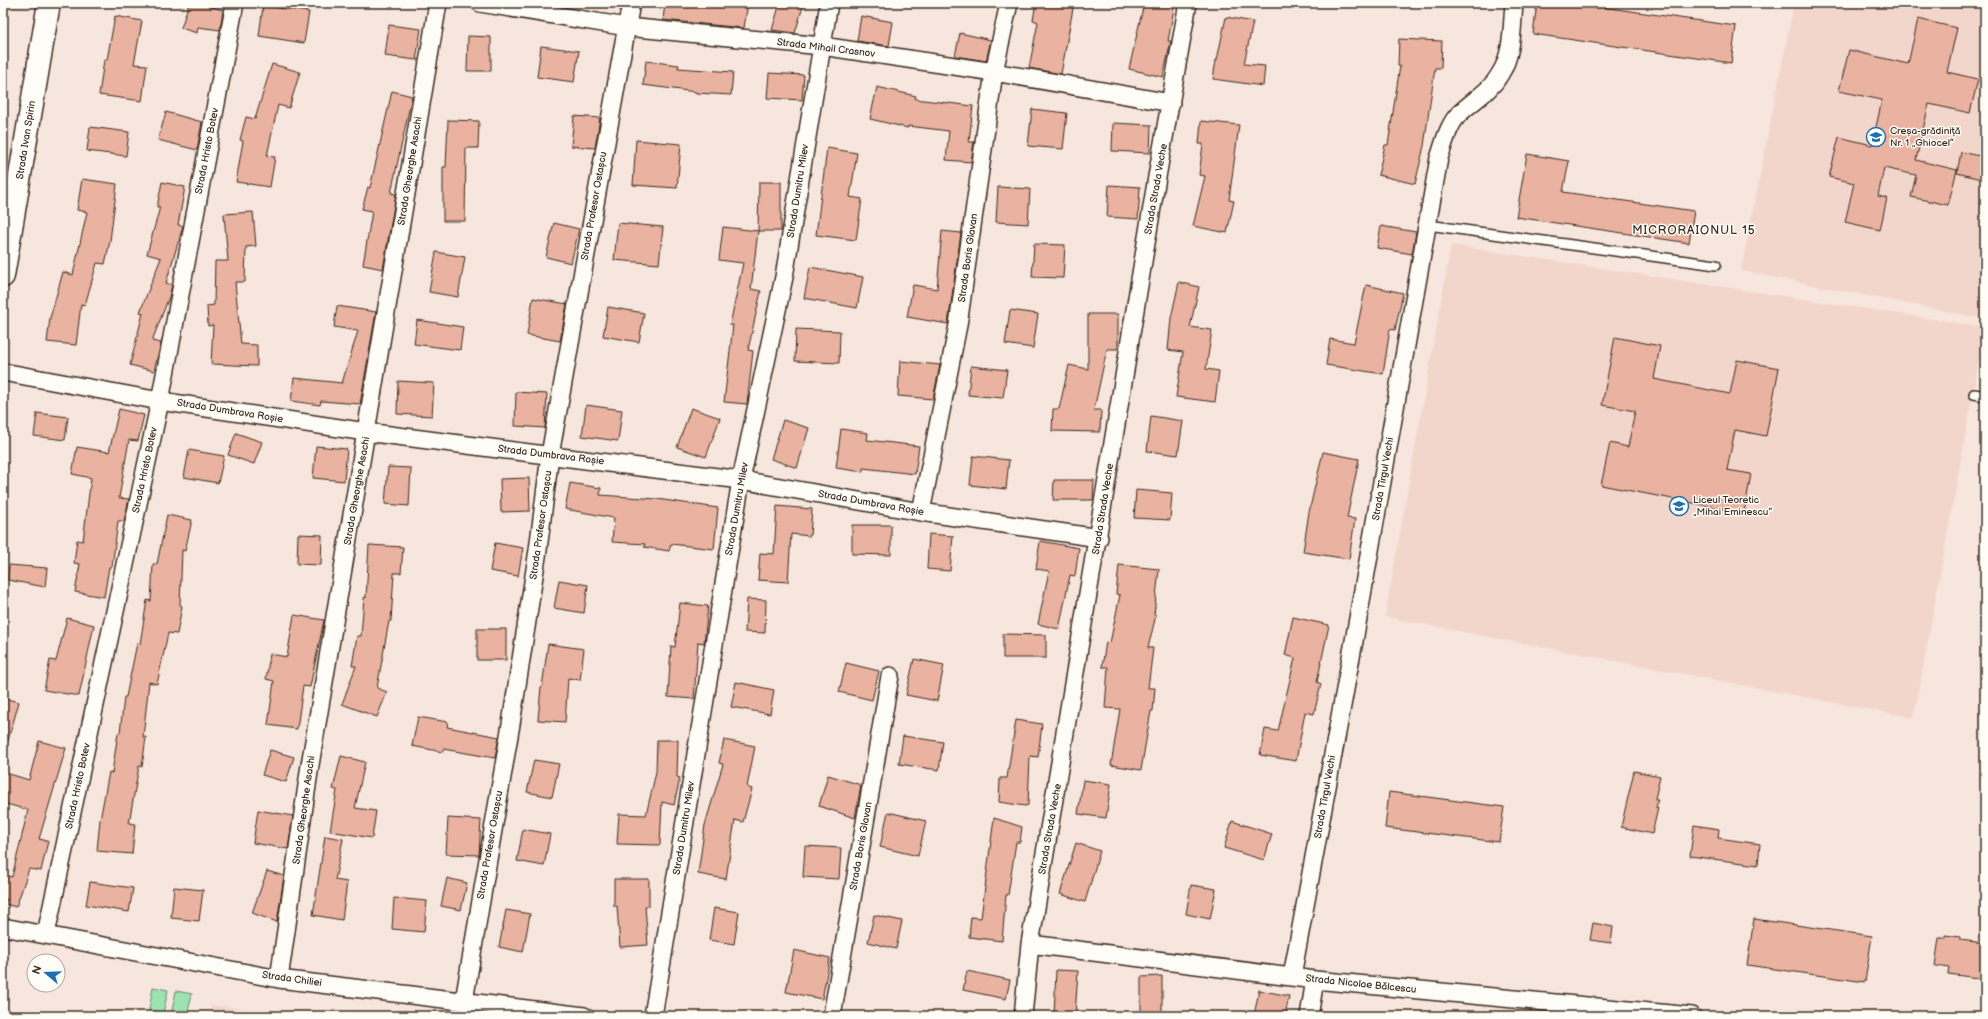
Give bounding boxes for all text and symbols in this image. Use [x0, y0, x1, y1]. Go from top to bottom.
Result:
street label: Strada Mihail Crasnov [776, 36, 876, 60]
street label: Strada Ivan Spirin [14, 99, 38, 180]
street label: Strada Hristo Botev [193, 107, 221, 195]
street label: Strada Gheorghe Asachi [395, 116, 425, 226]
place label: Creșa-grădiniță Nr. 1 „Ghiocel” [1890, 125, 1961, 149]
school or university icon: Creșa-grădiniță Nr. 1 „Ghiocel” [1865, 126, 1887, 148]
street label: Strada Dumitru Milev [785, 143, 811, 239]
street label: Strada Strada Veche [1142, 143, 1170, 235]
street label: Strada Profesor Ostașcu [579, 151, 609, 261]
street label: Strada Boris Glavan [956, 212, 980, 303]
district label: MICRORAIONUL 15 [1632, 223, 1756, 238]
street label: Strada Dumbrava Roșie [176, 397, 284, 425]
street label: Strada Hristo Botev [130, 426, 160, 514]
street label: Strada Gheorghe Asachi [342, 436, 372, 546]
street label: Strada Tîrgul Vechi [1370, 436, 1396, 522]
street label: Strada Dumbrava Roșie [497, 443, 605, 467]
street label: Strada Dumitru Milev [723, 461, 751, 557]
street label: Strada Strada Veche [1090, 462, 1116, 555]
street label: Strada Profesor Ostașcu [527, 470, 555, 580]
street label: Strada Dumbrava Roșie [817, 488, 925, 518]
place label: Liceul Teoretic „Mihai Eminescu” [1693, 494, 1773, 518]
school or university icon: Liceul Teoretic „Mihai Eminescu” [1668, 495, 1690, 517]
street label: Strada Hristo Botev [63, 742, 93, 830]
street label: Strada Tîrgul Vechi [1312, 754, 1338, 840]
street label: Strada Gheorghe Asachi [290, 755, 318, 865]
street label: Strada Dumitru Milev [671, 780, 697, 876]
street label: Strada Strada Veche [1036, 783, 1064, 875]
street label: Strada Profesor Ostașcu [475, 790, 505, 900]
street label: Strada Boris Glavan [847, 800, 875, 891]
north arrow [26, 953, 66, 993]
text: N [30, 964, 45, 976]
street label: Strada Chiliei [261, 969, 323, 989]
street label: Strada Nicolae Bălcescu [1305, 972, 1417, 996]

